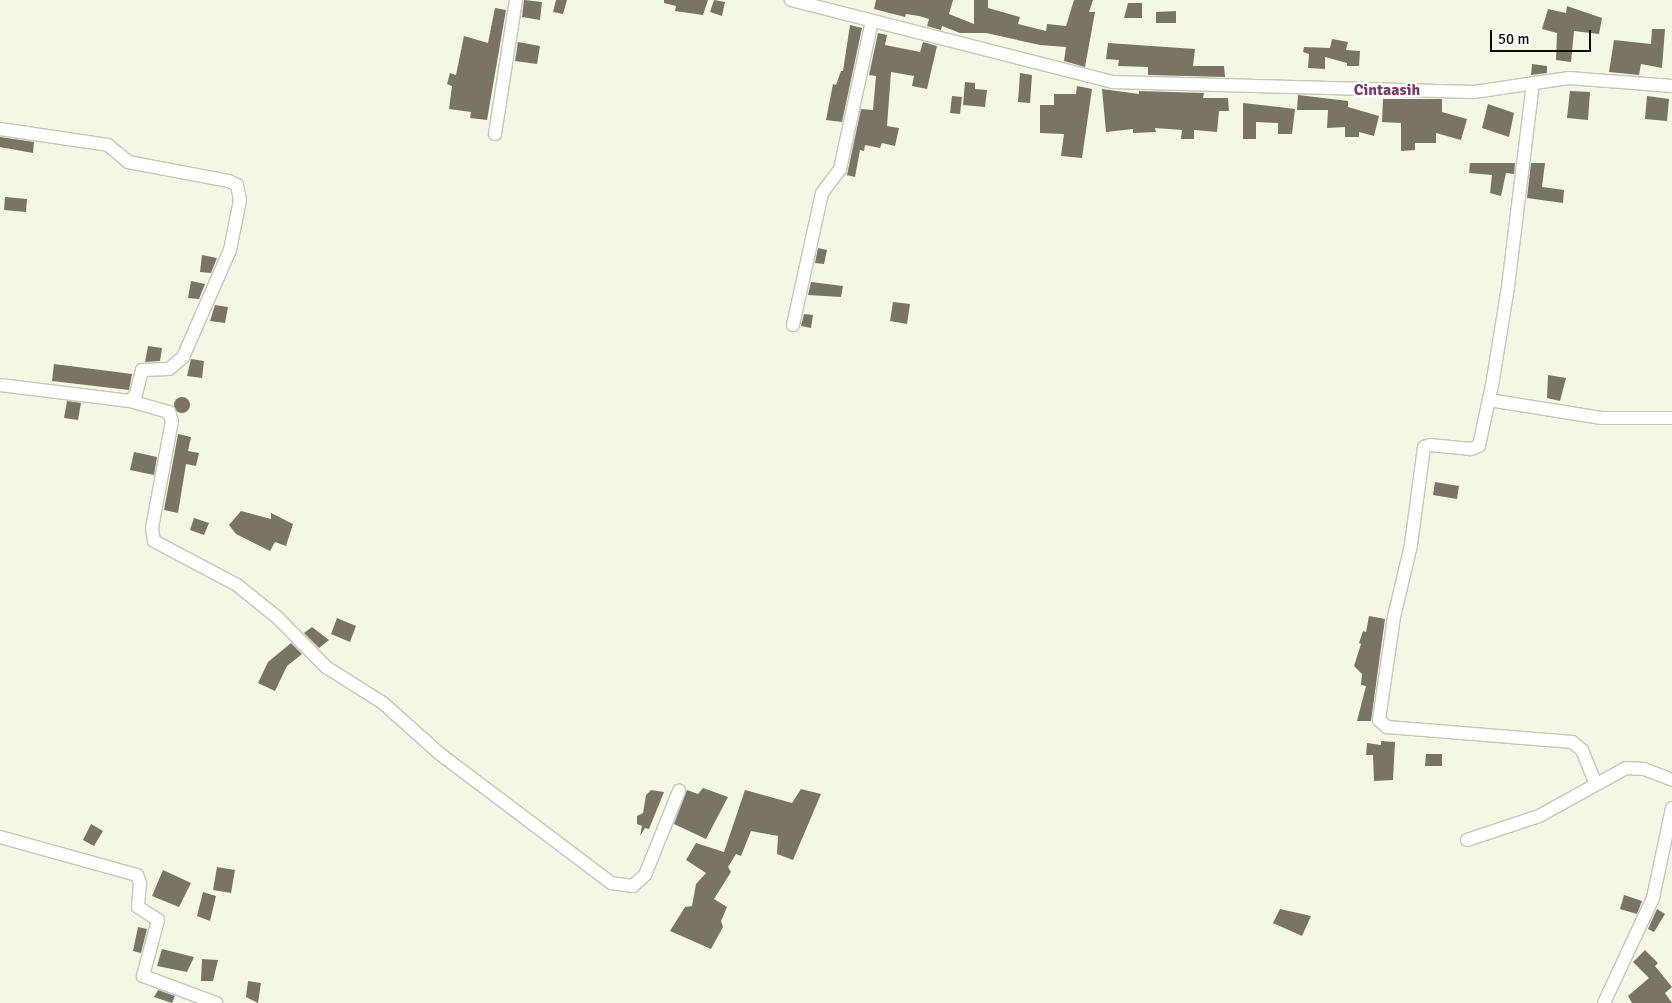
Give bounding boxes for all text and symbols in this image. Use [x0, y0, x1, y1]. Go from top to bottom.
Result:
scale bar [1492, 20, 1593, 52]
text: 50 m [1498, 30, 1529, 48]
district label: Cintaasih [1354, 80, 1420, 100]

